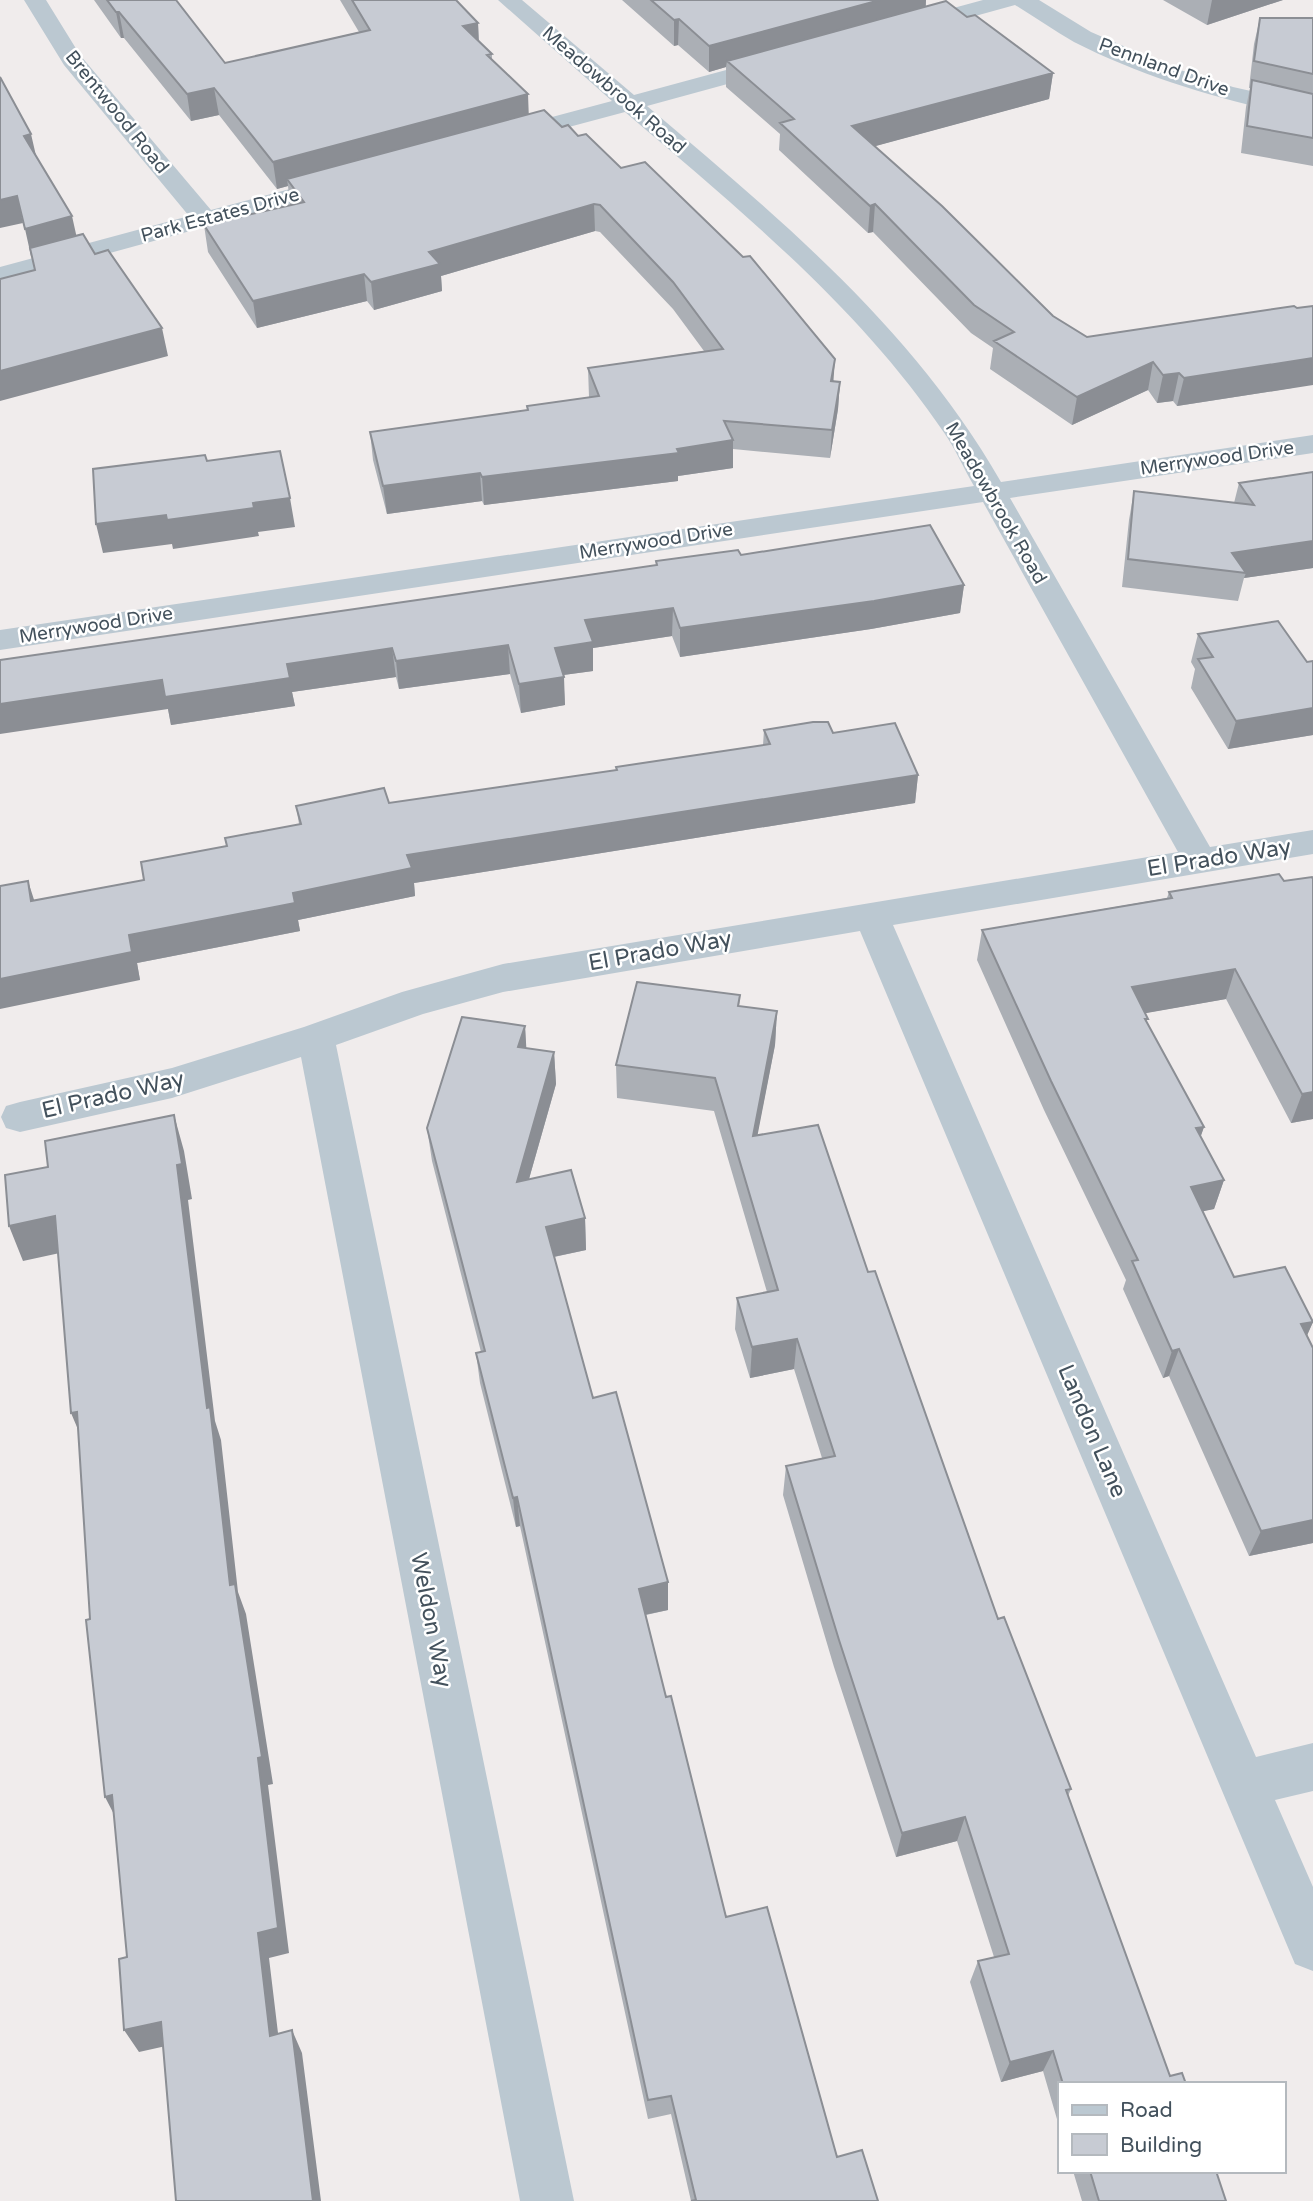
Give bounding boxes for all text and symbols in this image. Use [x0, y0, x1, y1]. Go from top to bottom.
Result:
street label: Meadowbrook Road [538, 22, 690, 158]
street label: Pennland Drive [1096, 33, 1232, 101]
street label: Brentwood Road [61, 46, 173, 178]
street label: Park Estates Drive [138, 183, 302, 247]
street label: Meadowbrook Road [941, 418, 1051, 588]
street label: Merrywood Drive [1139, 436, 1295, 480]
street label: Merrywood Drive [578, 518, 734, 564]
street label: Merrywood Drive [18, 602, 174, 648]
street label: El Prado Way [1145, 833, 1293, 883]
street label: El Prado Way [586, 925, 734, 977]
street label: El Prado Way [39, 1065, 187, 1125]
street label: Landon Lane [1051, 1360, 1133, 1502]
street label: Weldon Way [404, 1550, 458, 1690]
legend [1058, 2082, 1285, 2173]
text: Road [1120, 2098, 1173, 2123]
text: Building [1120, 2133, 1202, 2158]

